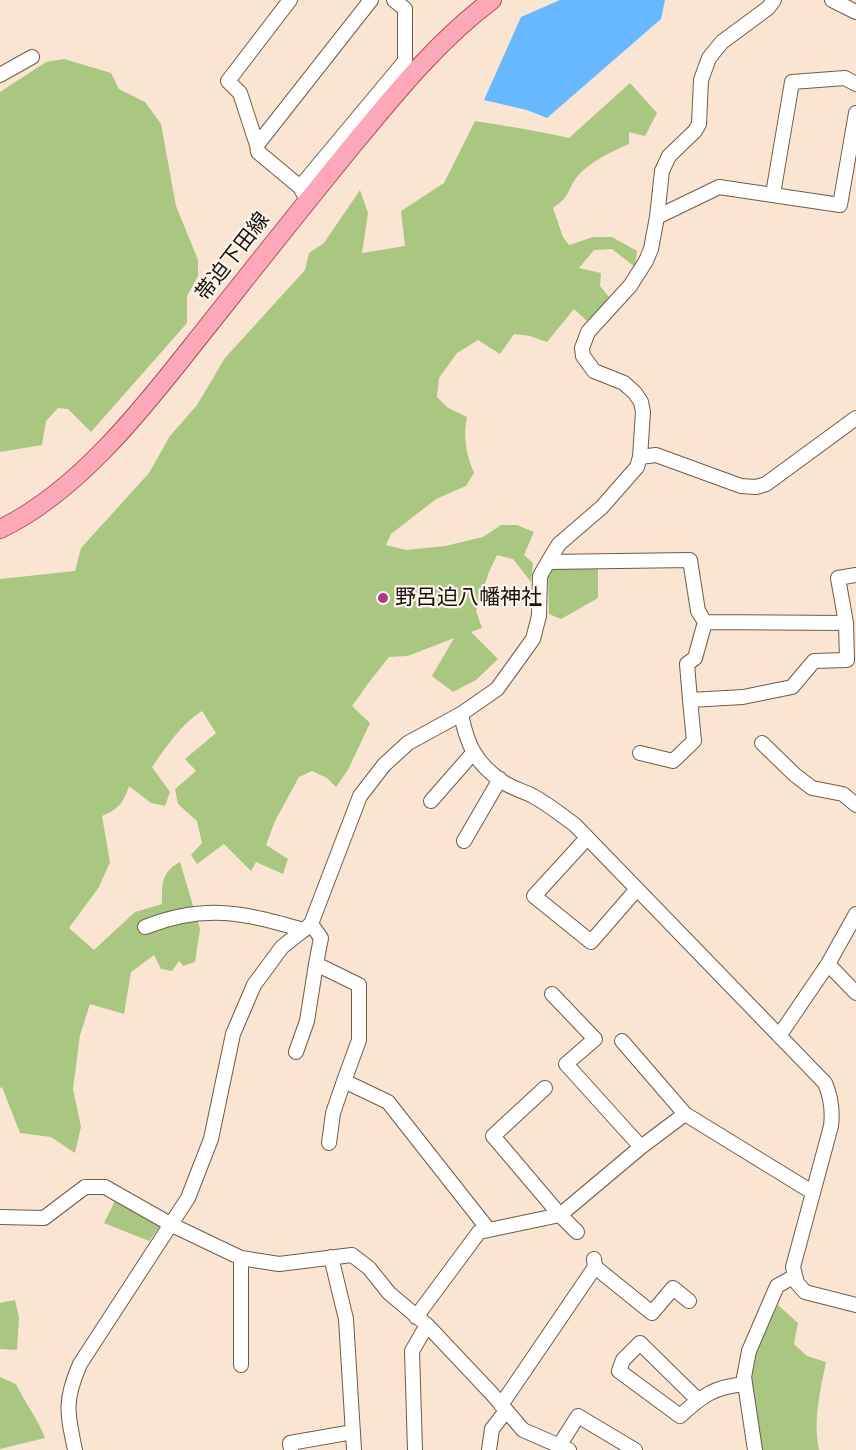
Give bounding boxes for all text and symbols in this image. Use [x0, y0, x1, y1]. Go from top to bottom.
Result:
street label: 帯迫下田線 [191, 208, 275, 306]
place label: 野呂迫八幡神社 [395, 585, 542, 611]
marker: 野呂迫八幡神社 [376, 591, 390, 605]

